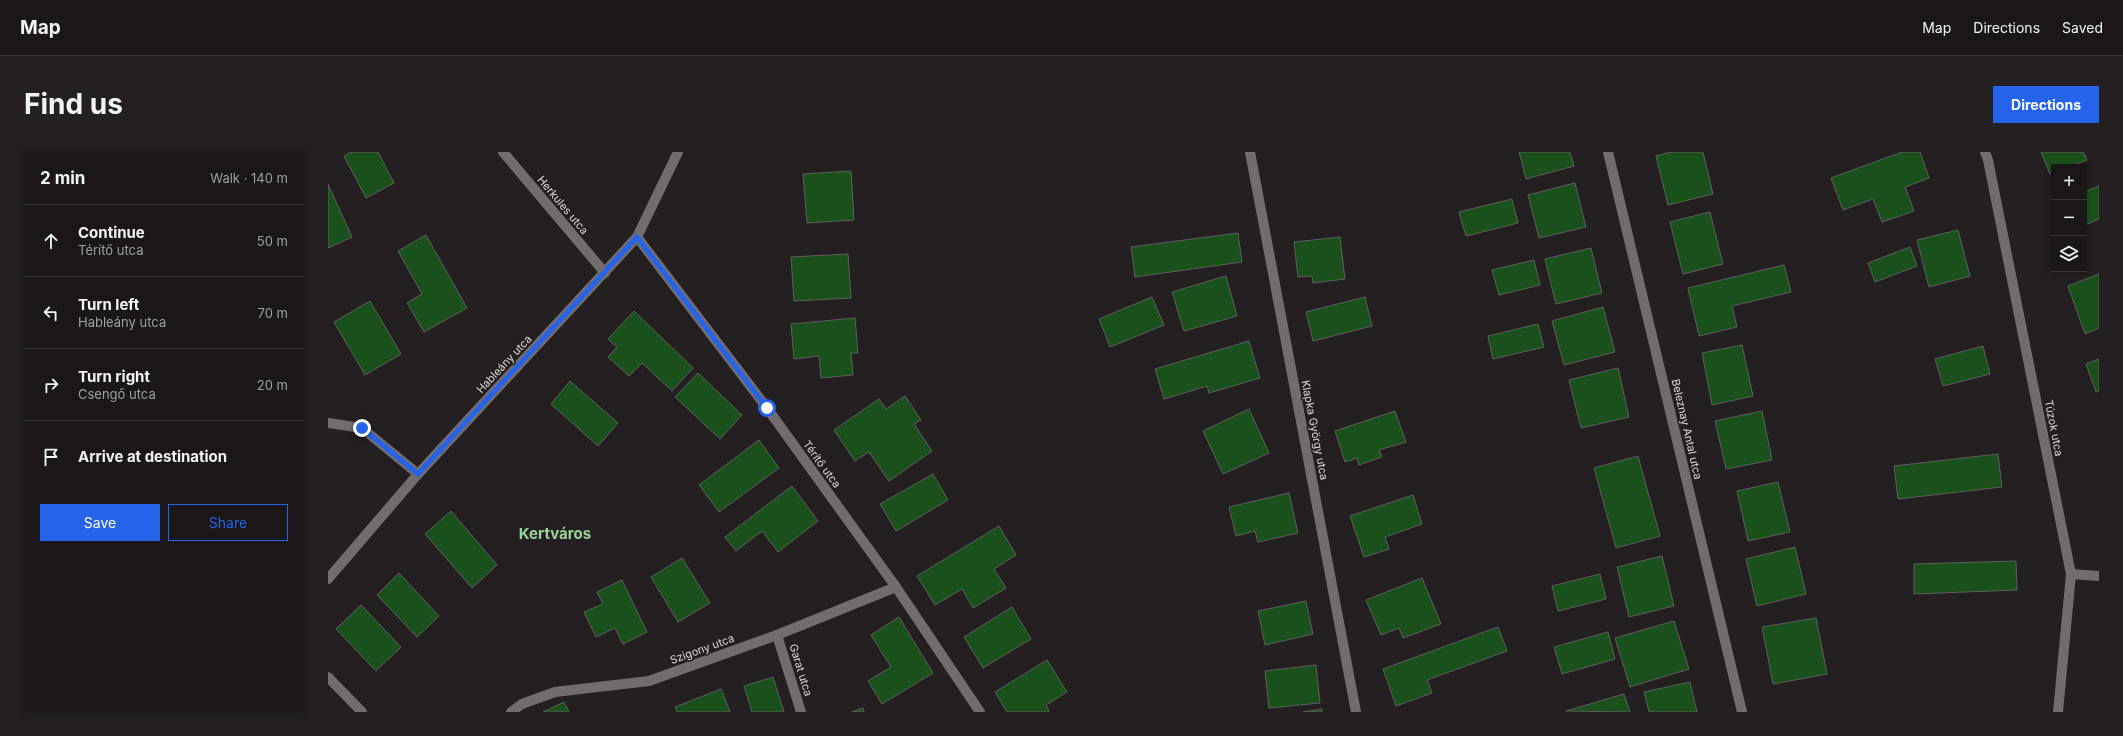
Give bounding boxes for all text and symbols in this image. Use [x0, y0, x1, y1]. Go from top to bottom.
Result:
text: Map [20, 16, 61, 39]
text: Map [1922, 19, 1951, 36]
text: Directions [1973, 19, 2040, 36]
text: Saved [2062, 19, 2103, 36]
button: Directions [1993, 86, 2099, 123]
text: Find us [24, 87, 123, 121]
map controls [2051, 164, 2087, 272]
button: + [2051, 164, 2087, 200]
text: 2 min [40, 168, 85, 188]
text: Walk · 140 m [210, 170, 288, 186]
street label: Herkules utca [535, 173, 591, 237]
button: − [2051, 200, 2087, 236]
text: Continue [78, 223, 145, 242]
icon: ahead [40, 230, 62, 252]
text: 50 m [257, 233, 288, 249]
button: layers [2051, 236, 2087, 272]
text: Térítő utca [78, 242, 143, 258]
text: Turn left [78, 295, 139, 314]
icon: left [40, 302, 62, 324]
text: 70 m [258, 305, 288, 321]
text: Hableány utca [78, 314, 166, 330]
street label: Hableány utca [473, 332, 535, 396]
text: Turn right [78, 367, 150, 386]
icon: right [40, 374, 62, 396]
text: 20 m [257, 377, 288, 393]
street label: Beleznay Antal utca [1669, 377, 1705, 481]
street label: Klapka György utca [1298, 379, 1332, 481]
text: Csengő utca [78, 386, 156, 402]
route start [758, 399, 776, 417]
street label: Túzok utca [2042, 399, 2066, 457]
route end [353, 419, 371, 437]
street label: Térítő utca [800, 437, 844, 491]
icon: arrive [40, 446, 62, 468]
text: Arrive at destination [78, 447, 227, 466]
button: Save [40, 504, 160, 541]
button: Share [168, 504, 288, 541]
district label: Kertváros [519, 524, 591, 543]
street label: Szigony utca [668, 631, 736, 667]
street label: Garat utca [786, 642, 816, 698]

